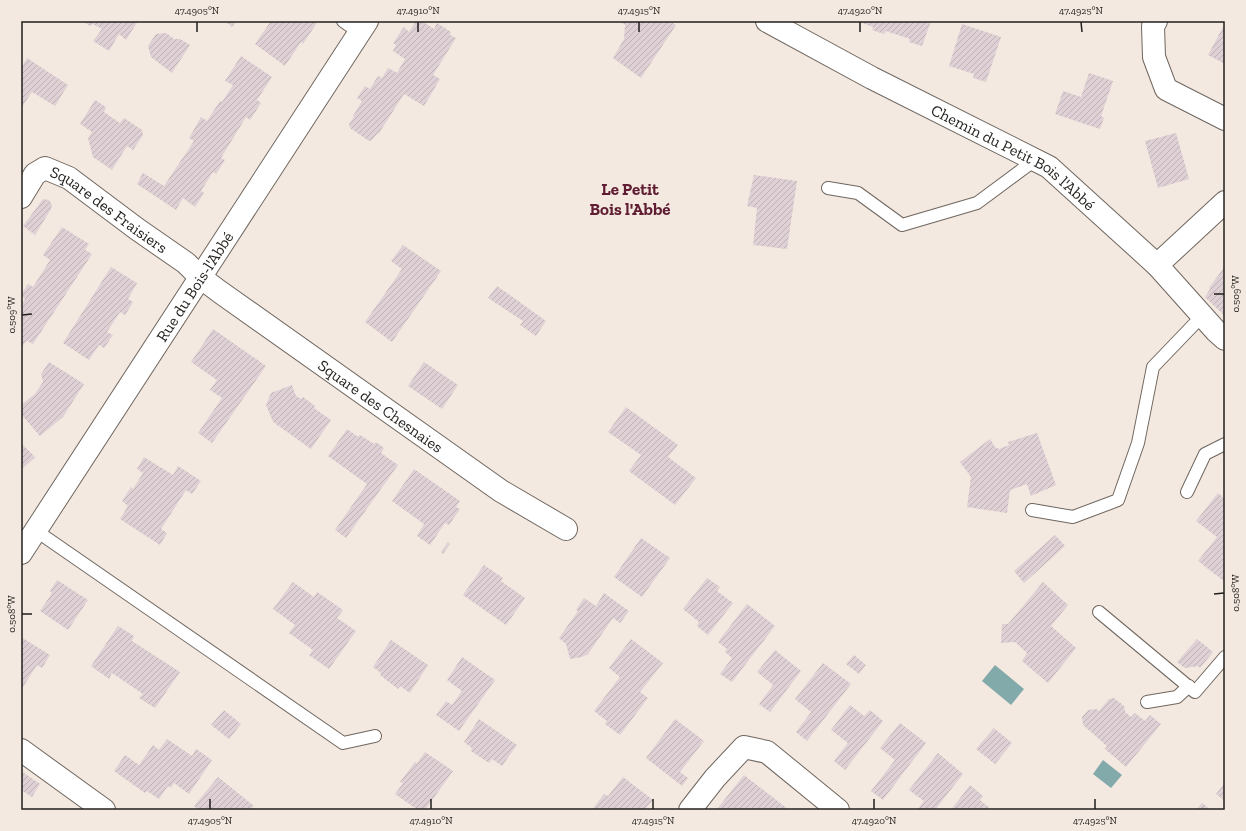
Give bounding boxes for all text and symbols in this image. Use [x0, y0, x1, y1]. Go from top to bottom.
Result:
text: 47.4905°N [175, 5, 220, 17]
text: 47.4910°N [396, 5, 440, 17]
text: 47.4915°N [618, 5, 661, 17]
text: 47.4920°N [838, 5, 883, 17]
text: 47.4925°N [1059, 5, 1104, 17]
street label: Chemin du Petit Bois l'Abbé [928, 100, 1099, 214]
street label: Square des Fraisiers [48, 162, 171, 257]
district label: Le Petit Bois l'Abbé [589, 179, 671, 219]
street label: Rue du Bois-l'Abbé [152, 228, 237, 345]
text: 0.509°W [1230, 275, 1242, 313]
text: 0.509°W [6, 296, 18, 334]
street label: Square des Chesnaies [315, 355, 447, 456]
text: 0.508°W [1230, 574, 1242, 612]
text: 0.508°W [6, 595, 18, 633]
text: 47.4905°N [188, 815, 233, 827]
text: 47.4910°N [409, 815, 453, 827]
text: 47.4915°N [632, 815, 675, 827]
text: 47.4920°N [852, 815, 897, 827]
text: 47.4925°N [1073, 815, 1118, 827]

